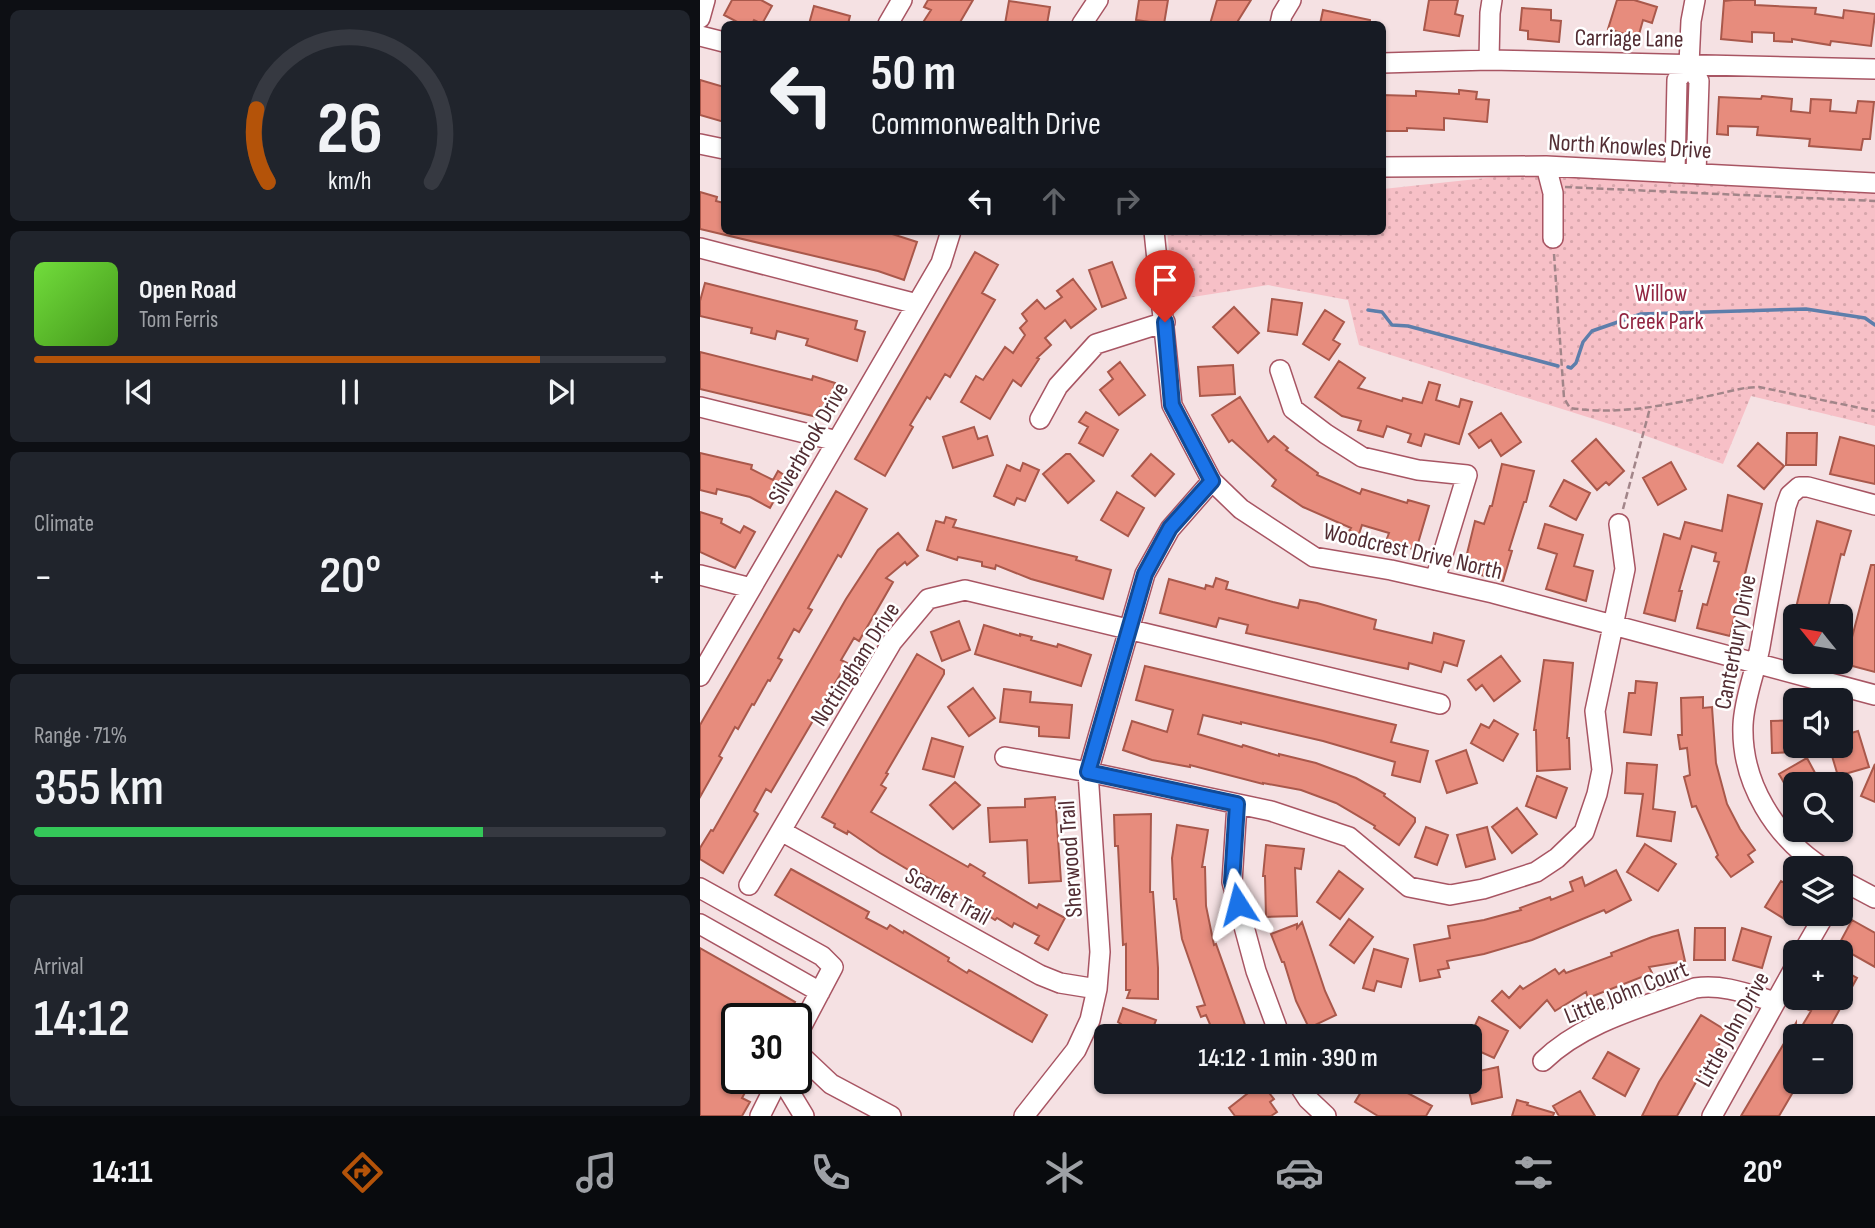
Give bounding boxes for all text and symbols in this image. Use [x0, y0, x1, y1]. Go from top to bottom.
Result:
street label: Carriage Lane [1574, 23, 1684, 54]
text: 50 m [871, 45, 956, 104]
icon: left [756, 49, 847, 140]
text: 26 [317, 86, 383, 174]
text: Commonwealth Drive [871, 105, 1101, 144]
street label: North Knowles Drive [1548, 128, 1712, 165]
text: km/h [328, 165, 372, 196]
icon: left [962, 182, 1000, 220]
icon: ahead [1035, 182, 1073, 220]
icon: right [1108, 182, 1146, 220]
pin [1135, 250, 1195, 322]
icon: arrive [1146, 261, 1184, 299]
text: Open Road [139, 275, 236, 306]
park label: Willow Creek Park [1618, 279, 1704, 336]
text: Tom Ferris [139, 306, 218, 334]
icon: previous [120, 373, 158, 411]
icon: pause [331, 373, 369, 411]
icon: next [542, 373, 580, 411]
street label: Silverbrook Drive [762, 377, 855, 509]
text: Climate [34, 510, 94, 538]
street label: Woodcrest Drive North [1320, 517, 1505, 586]
text: 20° [319, 545, 381, 608]
text: − [34, 555, 53, 600]
text: + [647, 555, 666, 600]
street label: Canterbury Drive [1708, 572, 1763, 712]
street label: Nottingham Drive [805, 597, 906, 732]
north arrow [1783, 604, 1853, 674]
map controls [1783, 604, 1853, 1094]
button: sound [1783, 688, 1853, 758]
text: Range · 71% [34, 722, 127, 750]
text: 355 km [34, 757, 164, 820]
button: search [1783, 772, 1853, 842]
street label: Sherwood Trail [1052, 799, 1089, 918]
button: layers [1783, 856, 1853, 926]
street label: Scarlet Trail [900, 861, 996, 932]
position arrow [1201, 867, 1275, 941]
button: + [1783, 940, 1853, 1010]
text: Arrival [34, 953, 83, 981]
street label: Little John Court [1560, 954, 1692, 1030]
street label: Little John Drive [1689, 967, 1776, 1092]
text: 14:12 [34, 988, 130, 1051]
speed limit sign: 30 [721, 1003, 812, 1094]
button: − [1783, 1024, 1853, 1094]
text: 14:12 · 1 min · 390 m [1198, 1043, 1378, 1074]
icon: directions [338, 1148, 387, 1197]
icon: music [572, 1148, 621, 1197]
icon: phone [806, 1148, 855, 1197]
icon: climate [1040, 1148, 1089, 1197]
icon: car [1275, 1148, 1324, 1197]
icon: filters [1509, 1148, 1558, 1197]
text: 14:11 [93, 1153, 153, 1192]
text: 20° [1743, 1153, 1782, 1192]

